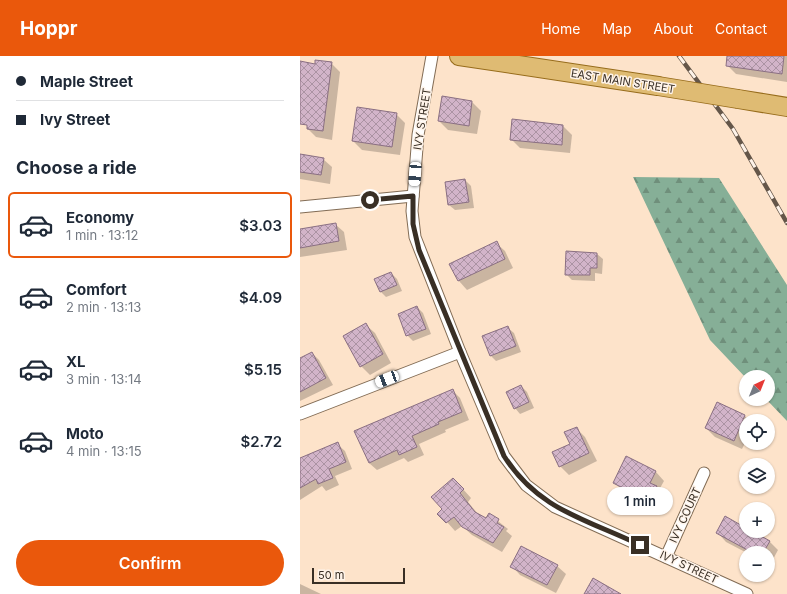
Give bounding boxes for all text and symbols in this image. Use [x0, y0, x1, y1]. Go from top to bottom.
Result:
text: Hoppr [20, 17, 78, 40]
text: Home [541, 20, 580, 37]
text: Map [602, 20, 632, 37]
text: About [654, 20, 693, 37]
text: Contact [715, 20, 767, 37]
street label: EAST MAIN STREET [570, 66, 676, 96]
text: Maple Street [40, 72, 133, 91]
street label: IVY STREET [410, 87, 434, 151]
text: Ivy Street [40, 110, 110, 129]
text: Choose a ride [16, 157, 137, 178]
car [408, 162, 422, 186]
route start [361, 191, 379, 209]
icon: car [18, 207, 54, 243]
text: Economy [66, 208, 134, 227]
text: $3.03 [239, 216, 282, 235]
text: 1 min · 13:12 [66, 227, 139, 243]
icon: car [18, 279, 54, 315]
text: Comfort [66, 280, 127, 299]
text: $4.09 [239, 288, 282, 307]
text: 2 min · 13:13 [66, 299, 141, 315]
icon: car [18, 351, 54, 387]
text: XL [66, 352, 86, 371]
text: $5.15 [244, 360, 282, 379]
car [374, 369, 400, 389]
north arrow [739, 370, 775, 406]
map controls [739, 370, 775, 582]
text: 3 min · 13:14 [66, 371, 142, 387]
button: locate [739, 414, 775, 450]
icon: car [18, 423, 54, 459]
text: Moto [66, 424, 104, 443]
text: $2.72 [240, 432, 282, 451]
text: 4 min · 13:15 [66, 443, 142, 459]
button: layers [739, 458, 775, 494]
street label: IVY COURT [666, 485, 704, 545]
callout: 1 min [607, 487, 673, 515]
text: 1 min [624, 493, 656, 509]
button: + [739, 502, 775, 538]
route end [631, 536, 649, 554]
button: Confirm [16, 540, 284, 586]
button: − [739, 546, 775, 582]
street label: IVY STREET [658, 547, 720, 587]
scale bar [312, 566, 405, 585]
text: 50 m [318, 568, 344, 582]

